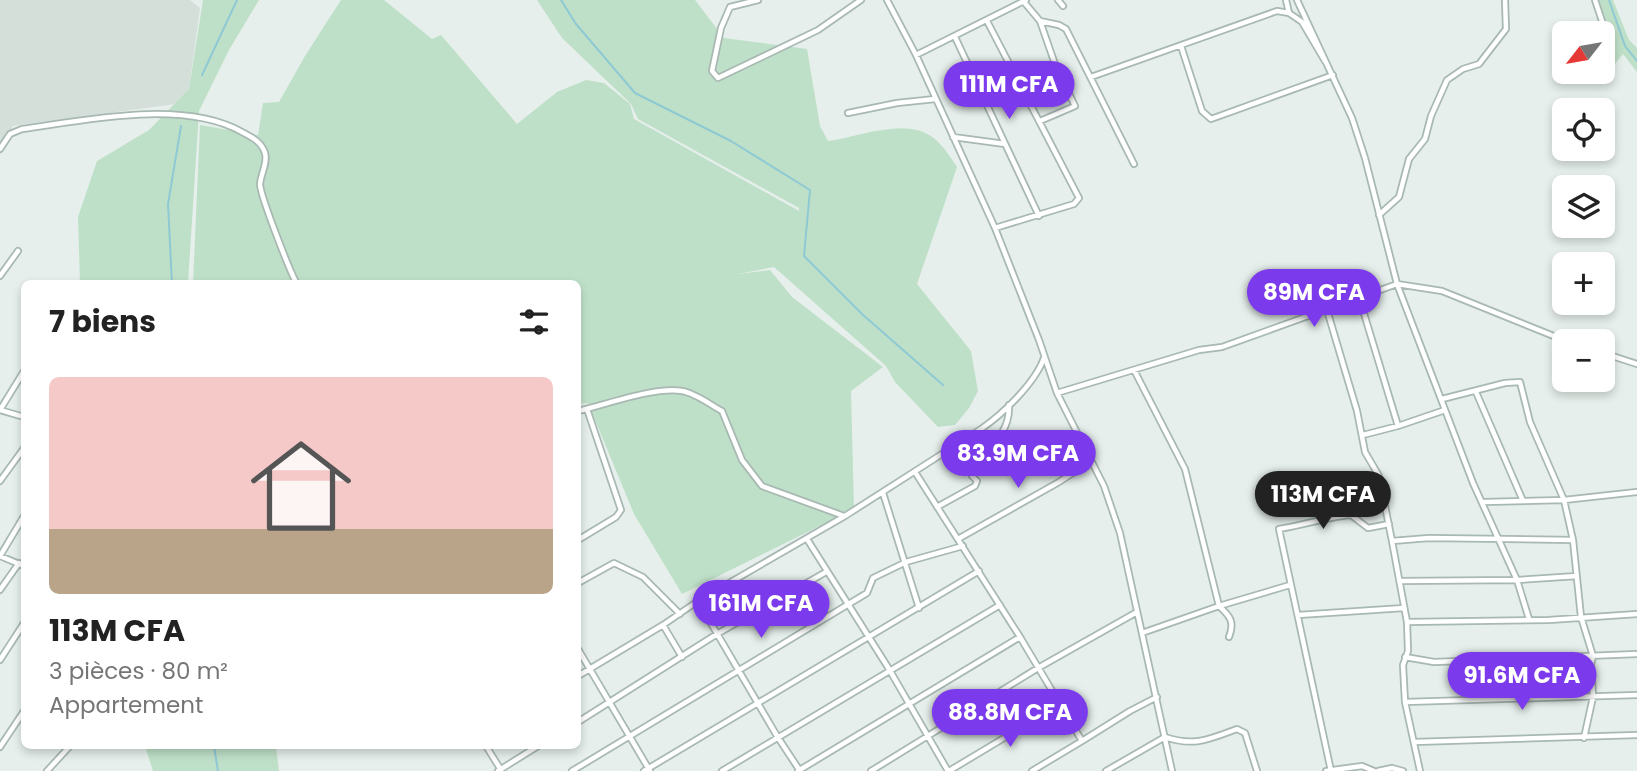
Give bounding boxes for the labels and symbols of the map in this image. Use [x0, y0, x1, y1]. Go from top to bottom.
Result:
north arrow [1552, 21, 1615, 84]
pin: 111M CFA [937, 61, 1081, 121]
pin: 89M CFA [1249, 270, 1379, 329]
pin: 83.9M CFA [938, 430, 1098, 490]
pin: 113M CFA [1251, 472, 1395, 531]
pin: 161M CFA [689, 580, 833, 640]
pin: 91.6M CFA [1442, 652, 1602, 712]
pin: 88.8M CFA [930, 690, 1090, 749]

